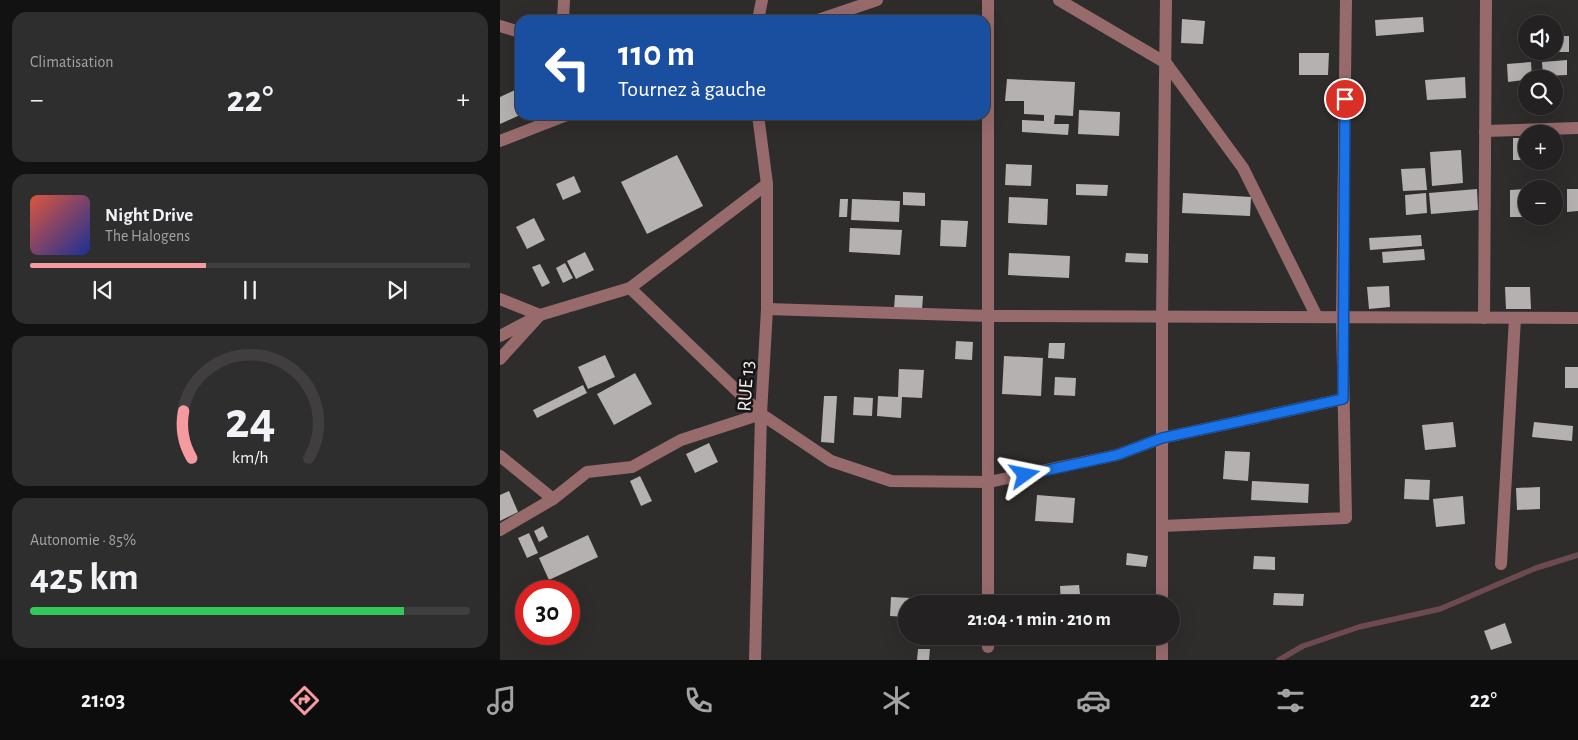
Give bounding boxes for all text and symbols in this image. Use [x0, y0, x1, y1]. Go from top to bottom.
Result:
map controls [1518, 15, 1563, 225]
button: sound [1518, 15, 1563, 60]
icon: left [535, 35, 600, 100]
text: 110 m [618, 37, 695, 72]
text: Climatisation [30, 54, 114, 70]
button: search [1518, 70, 1563, 115]
text: Tournez à gauche [618, 78, 766, 100]
pin [1324, 78, 1366, 120]
text: 22° [227, 81, 273, 119]
icon: arrive [1331, 85, 1359, 113]
text: − [30, 86, 43, 114]
text: + [457, 86, 470, 114]
button: + [1518, 125, 1563, 170]
button: − [1518, 180, 1563, 225]
text: Night Drive [105, 206, 193, 225]
text: The Halogens [105, 228, 190, 244]
icon: previous [89, 276, 117, 304]
icon: pause [236, 276, 264, 304]
icon: next [383, 276, 411, 304]
street label: RUE 13 [734, 360, 758, 412]
text: 24 [225, 395, 275, 447]
position arrow [998, 448, 1050, 500]
text: km/h [232, 449, 268, 467]
text: Autonomie · 85% [30, 532, 136, 548]
text: 425 km [30, 559, 139, 597]
speed limit sign: 30 [515, 580, 580, 645]
text: 21:04 · 1 min · 210 m [967, 610, 1111, 629]
icon: directions [287, 683, 322, 718]
icon: music [484, 683, 519, 718]
icon: phone [681, 683, 716, 718]
icon: climate [879, 683, 914, 718]
icon: car [1076, 683, 1111, 718]
icon: filters [1273, 683, 1308, 718]
text: 21:03 [81, 689, 125, 711]
text: 22° [1470, 689, 1497, 711]

